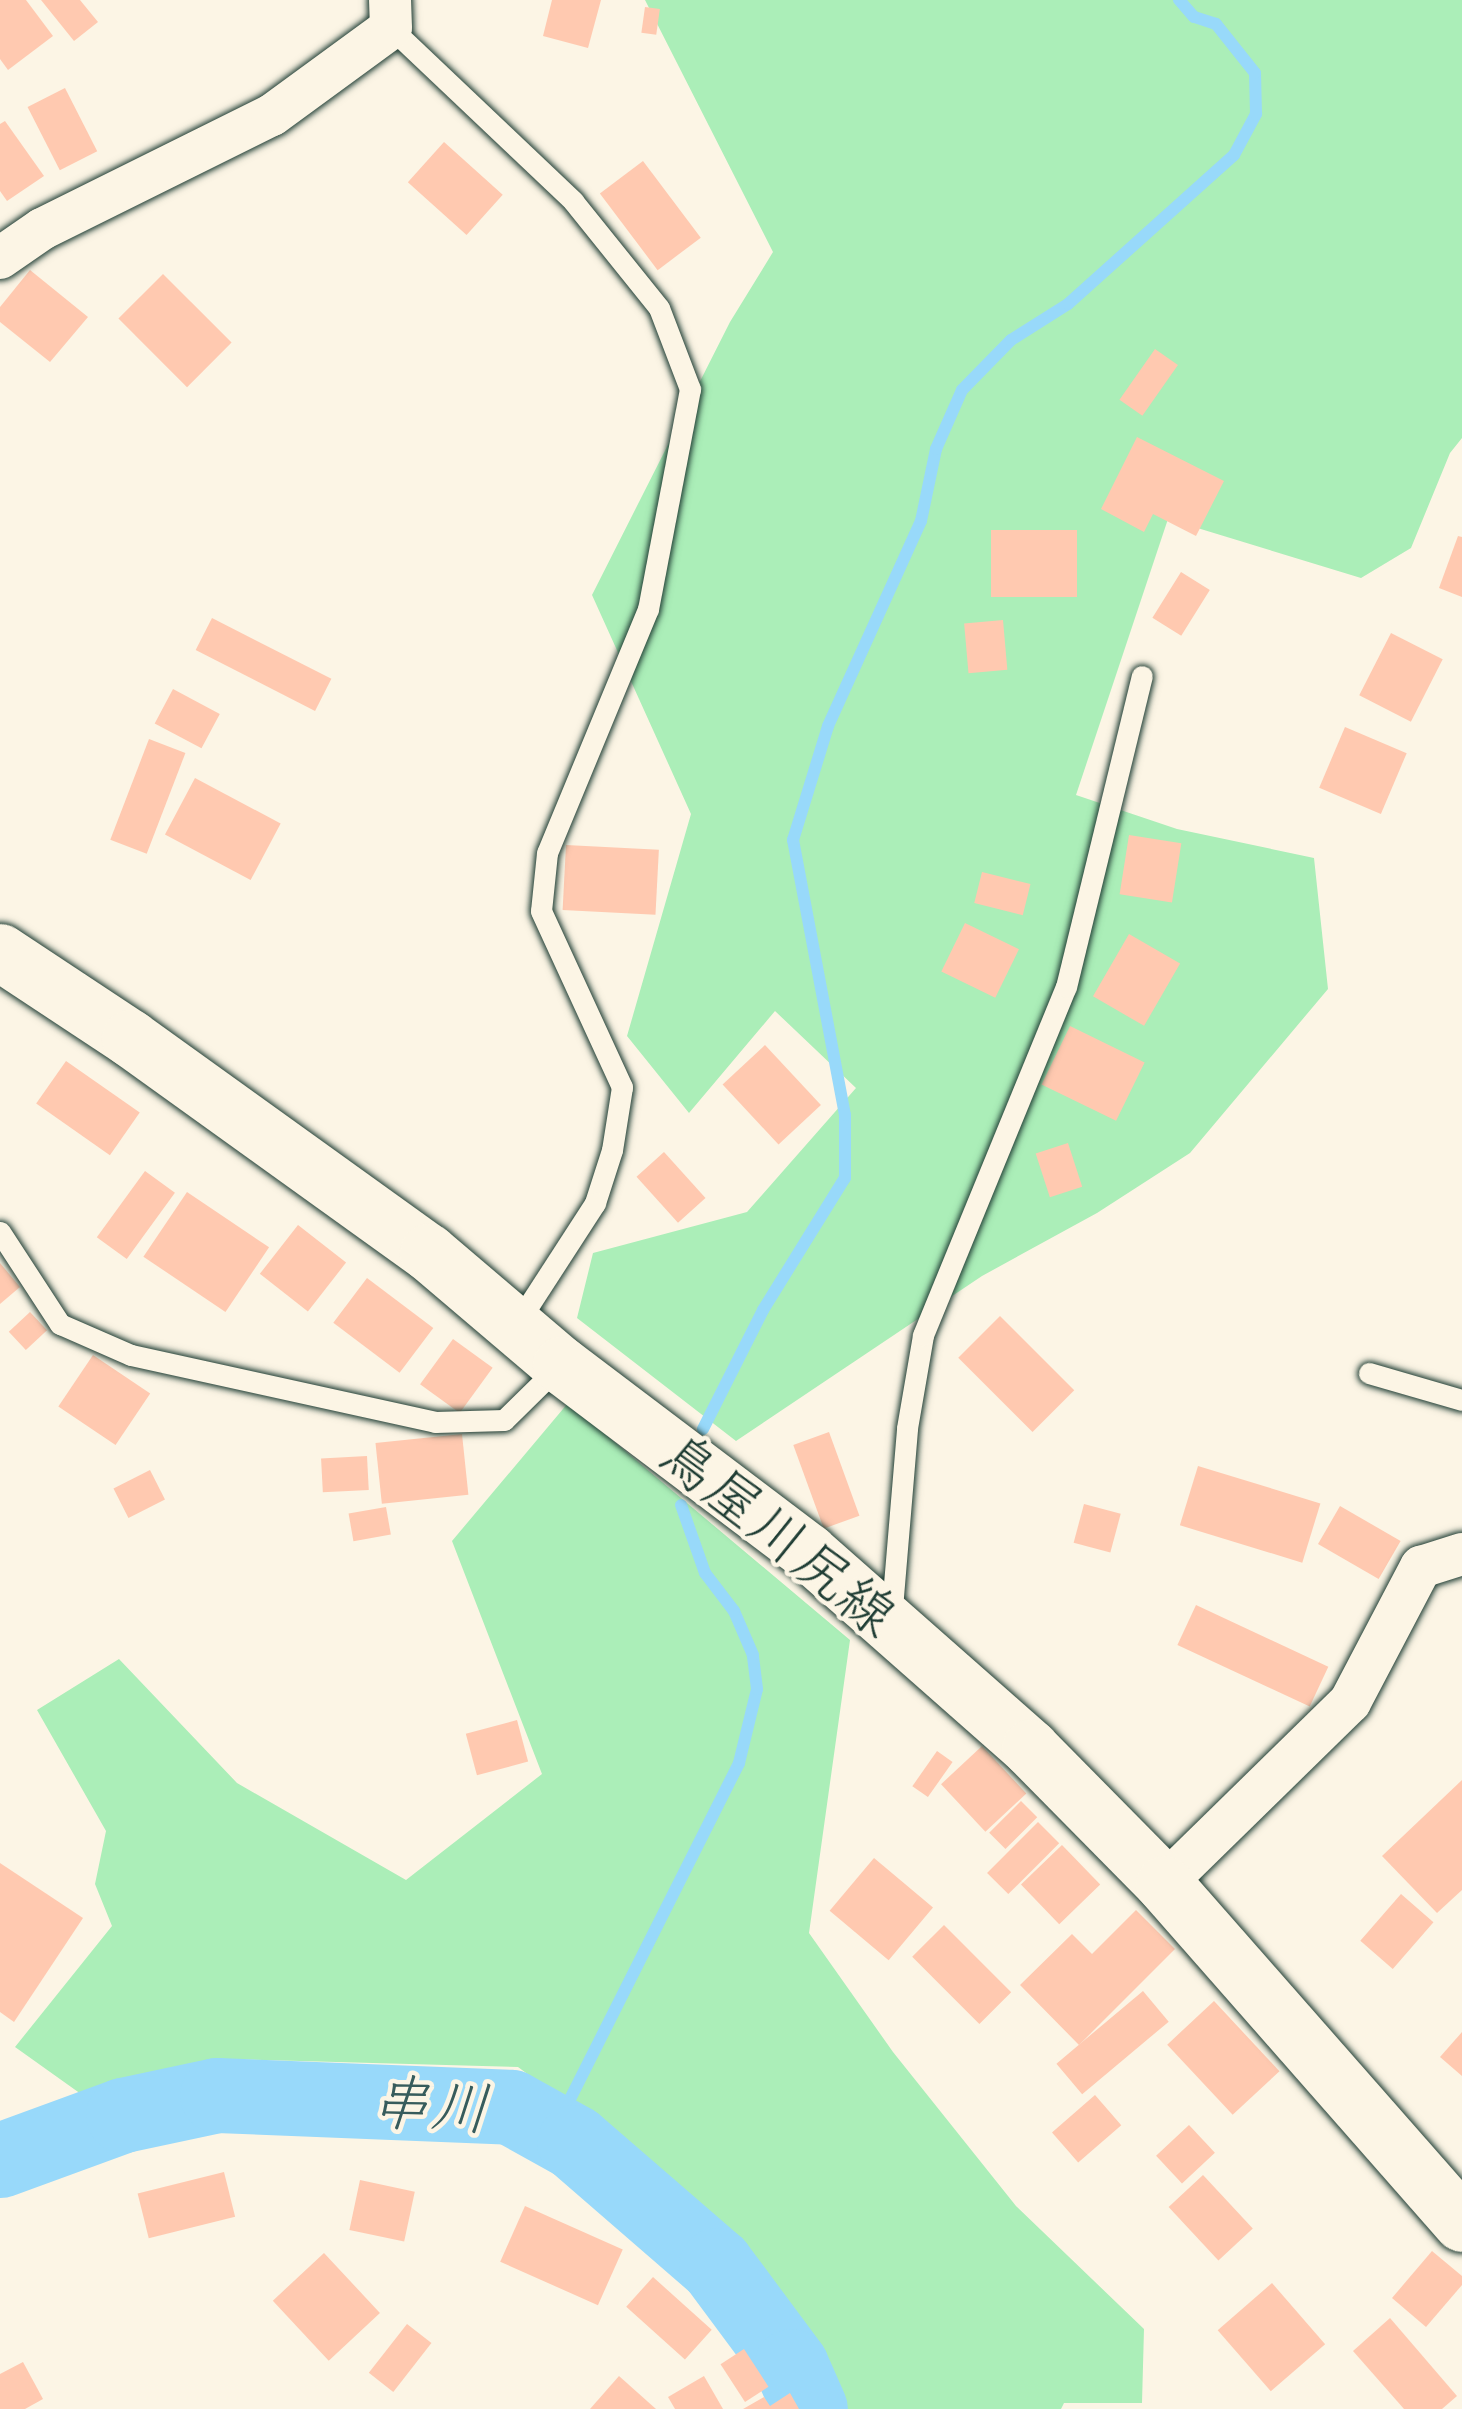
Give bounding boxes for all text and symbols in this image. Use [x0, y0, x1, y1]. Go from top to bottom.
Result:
street label: 鳥屋川尻線 [646, 1419, 910, 1651]
water label: 串川 [368, 2066, 492, 2146]

